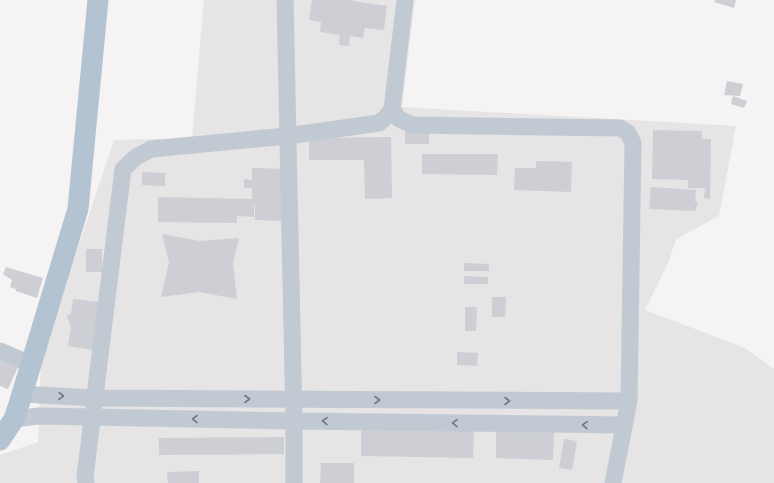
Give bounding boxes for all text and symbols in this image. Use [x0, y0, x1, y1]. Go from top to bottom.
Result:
one-way arrow [58, 392, 64, 400]
one-way arrow [244, 395, 250, 403]
one-way arrow [374, 396, 380, 404]
one-way arrow [504, 397, 510, 405]
one-way arrow [192, 415, 198, 423]
one-way arrow [322, 417, 328, 425]
one-way arrow [452, 419, 458, 427]
one-way arrow [582, 420, 588, 429]

